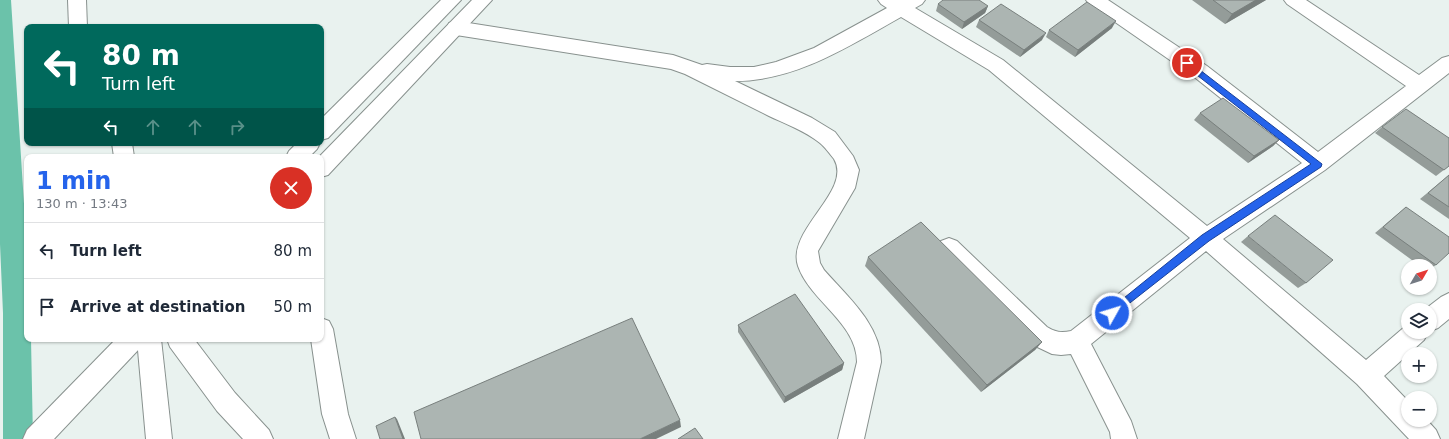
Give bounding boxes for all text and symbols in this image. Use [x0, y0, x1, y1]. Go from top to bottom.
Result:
text: 80 m [102, 39, 180, 72]
icon: left [36, 40, 88, 92]
pin [1170, 46, 1204, 80]
icon: arrive [1176, 52, 1198, 74]
text: Turn left [102, 73, 175, 94]
icon: left [100, 116, 122, 138]
icon: ahead [142, 116, 164, 138]
icon: ahead [184, 116, 206, 138]
icon: right [226, 116, 248, 138]
text: 1 min [36, 167, 111, 195]
button: close [270, 167, 312, 209]
text: 130 m · 13:43 [36, 196, 127, 211]
icon: left [36, 240, 58, 262]
text: Turn left [70, 242, 142, 260]
text: 80 m [274, 242, 312, 260]
north arrow [1401, 259, 1437, 295]
map controls [1401, 259, 1437, 427]
position arrow [1091, 292, 1133, 334]
icon: arrive [36, 296, 58, 318]
text: Arrive at destination [70, 298, 245, 316]
text: 50 m [274, 298, 312, 316]
button: layers [1401, 303, 1437, 339]
button: + [1401, 347, 1437, 383]
button: − [1401, 391, 1437, 427]

